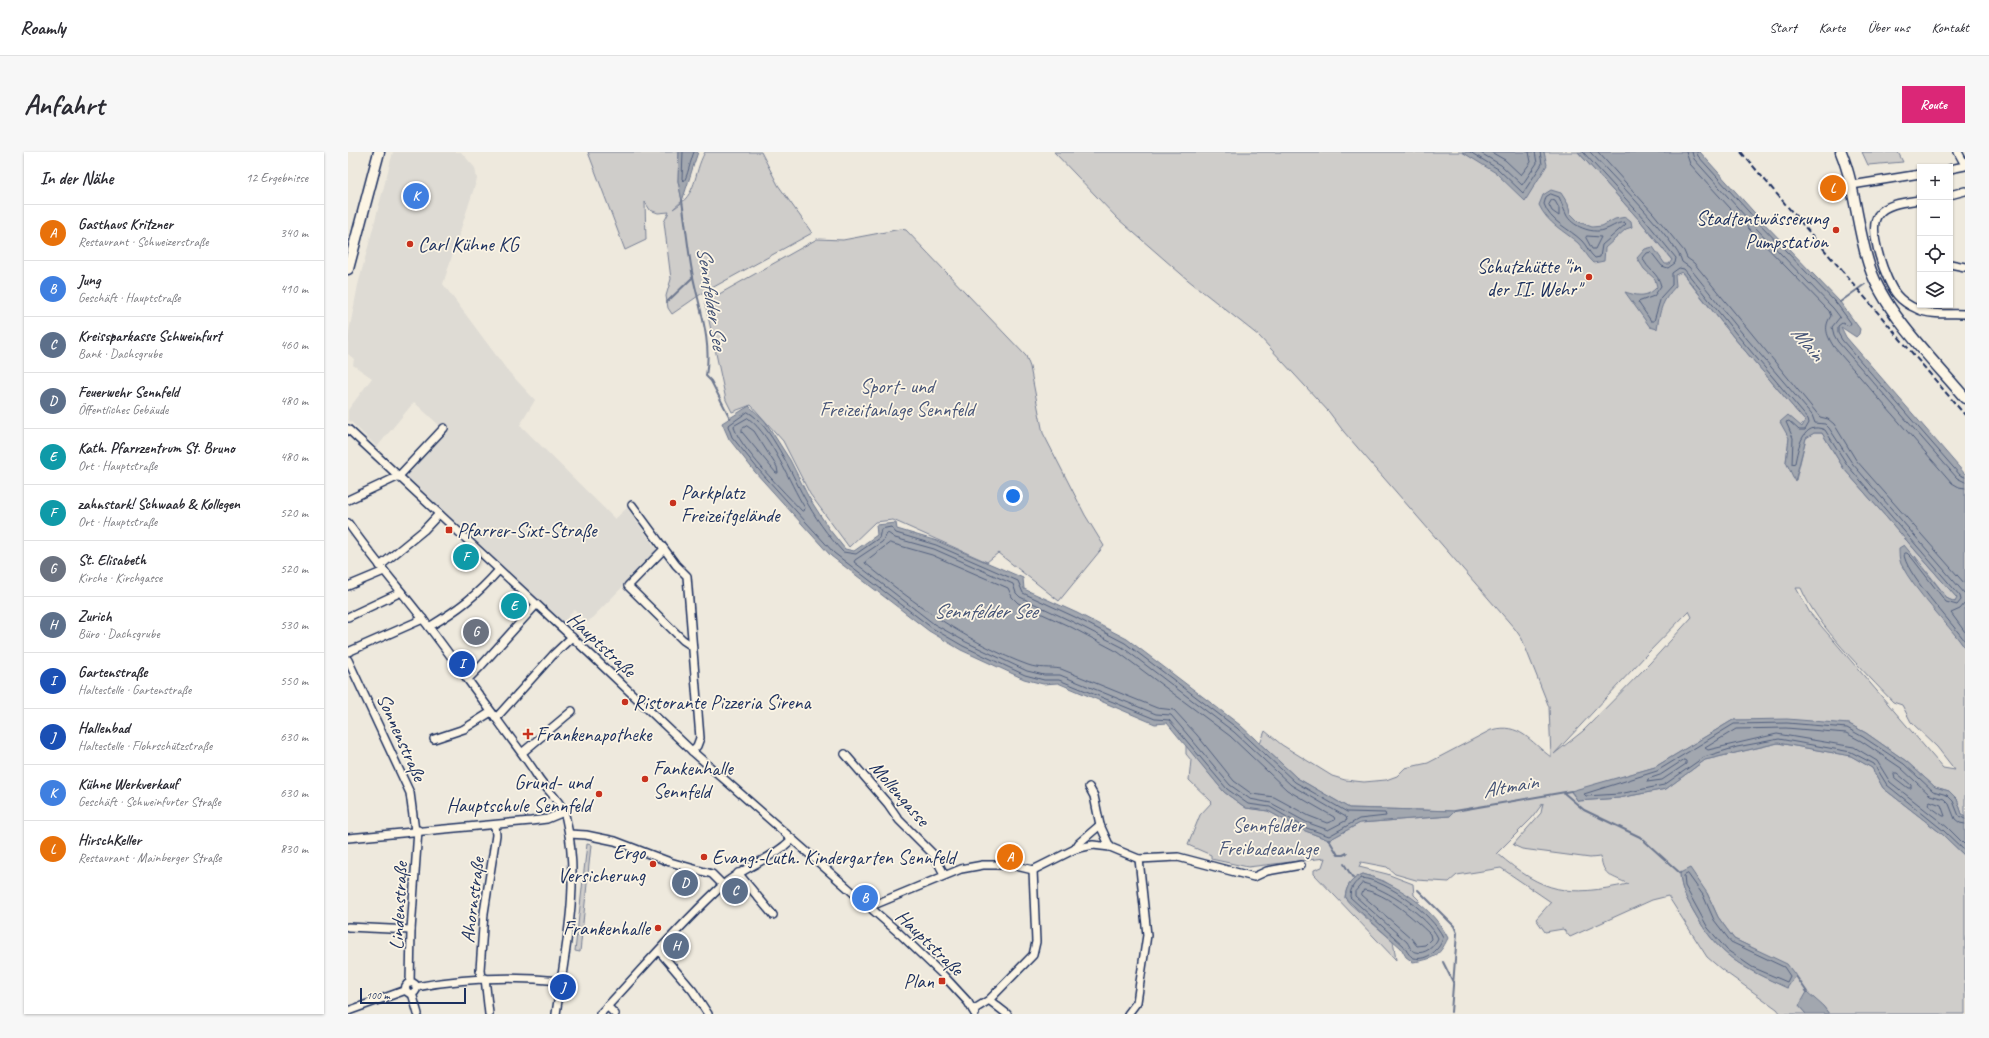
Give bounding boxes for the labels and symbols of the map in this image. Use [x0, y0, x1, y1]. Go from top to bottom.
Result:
pin: L [1820, 173, 1846, 203]
pin: K [403, 181, 429, 211]
place label: Stadtentwässerung Pumpstation [1696, 206, 1830, 254]
marker: Stadtentwässerung Pumpstation [1831, 225, 1841, 235]
place label: Carl Kühne KG [418, 232, 520, 257]
marker: Carl Kühne KG [405, 239, 415, 249]
water label: Sennfelder See [691, 245, 733, 354]
place label: Schutzhütte "in der II. Wehr" [1477, 254, 1585, 302]
marker: Schutzhütte "in der II. Wehr" [1584, 272, 1594, 282]
water label: Main [1786, 320, 1831, 367]
park label: Sport- und Freizeitanlage Sennfeld [820, 374, 977, 422]
place label: Parkplatz Freizeitgelände [681, 480, 781, 528]
your location [1003, 486, 1023, 506]
marker: Parkplatz Freizeitgelände [668, 498, 678, 508]
place label: Pfarrer-Sixt-Straße [457, 518, 598, 543]
marker: Pfarrer-Sixt-Straße [444, 525, 454, 535]
pin: F [453, 542, 479, 572]
pin: E [501, 591, 527, 621]
water label: Sennfelder See [933, 598, 1040, 624]
street label: Hauptstraße [562, 606, 642, 683]
pin: G [463, 617, 489, 647]
pin: I [449, 649, 475, 679]
street label: Sonnenstraße [371, 689, 433, 786]
place label: Ristorante Pizzeria Sirena [633, 690, 812, 715]
marker: Ristorante Pizzeria Sirena [620, 697, 630, 707]
place label: Frankenapotheke [536, 722, 653, 747]
marker: Frankenapotheke [523, 729, 533, 739]
street label: Mollengasse [864, 755, 936, 833]
place label: Fankenhalle Sennfeld [653, 756, 734, 804]
water label: Altmain [1480, 768, 1541, 804]
place label: Grund- und Hauptschule Sennfeld [447, 770, 594, 818]
marker: Fankenhalle Sennfeld [640, 774, 650, 784]
marker: Grund- und Hauptschule Sennfeld [594, 789, 604, 799]
park label: Sennfelder Freibadeanlage [1218, 813, 1319, 861]
place label: Ergo Versicherung [558, 840, 646, 888]
pin: A [997, 842, 1023, 872]
place label: Evang.-Luth. Kindergarten Sennfeld [712, 845, 959, 870]
marker: Evang.-Luth. Kindergarten Sennfeld [699, 852, 709, 862]
street label: Ahornstraße [455, 855, 490, 944]
marker: Ergo Versicherung [648, 859, 658, 869]
street label: Lindenstraße [384, 860, 413, 951]
pin: D [672, 868, 698, 898]
pin: C [722, 876, 748, 906]
pin: B [852, 883, 878, 913]
street label: Hauptstraße [890, 904, 970, 982]
place label: Frankenhalle [563, 916, 651, 941]
marker: Frankenhalle [653, 923, 663, 933]
pin: H [663, 931, 689, 961]
place label: Plan [903, 969, 935, 994]
pin: J [550, 972, 576, 1002]
marker: Plan [937, 976, 947, 986]
scale bar [360, 986, 466, 1005]

